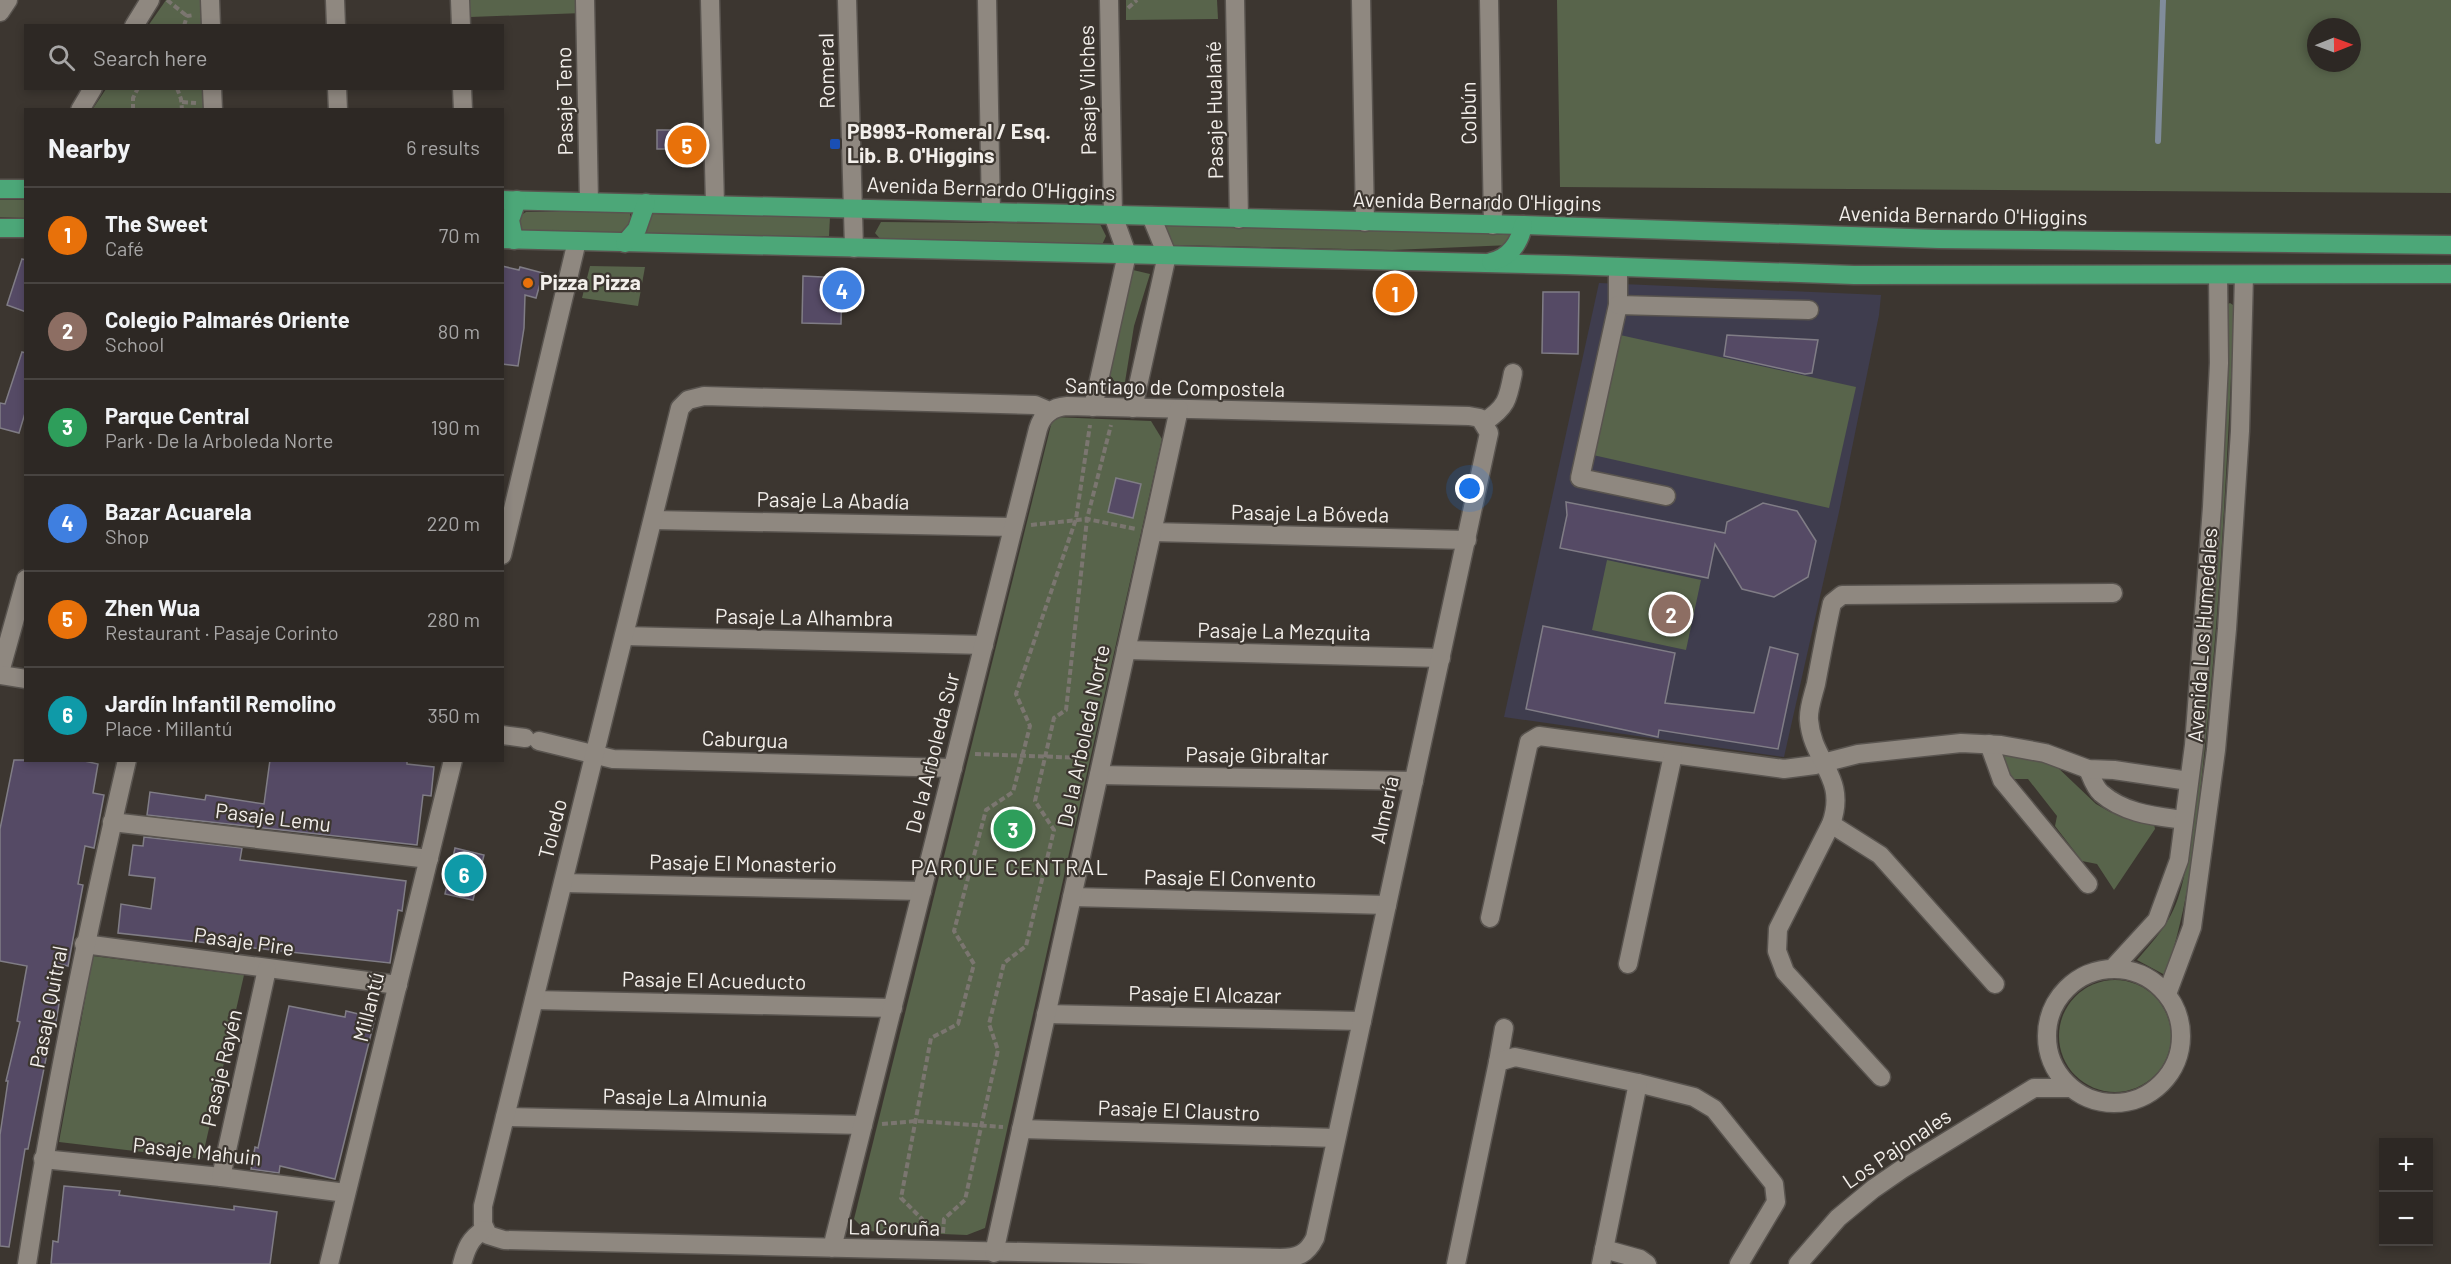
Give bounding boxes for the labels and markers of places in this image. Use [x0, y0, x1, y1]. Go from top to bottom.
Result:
place label: PB993-Romeral / Esq. Lib. B. O'Higgins [847, 118, 1051, 167]
pin: 5 [668, 122, 706, 168]
marker: PB993-Romeral / Esq. Lib. B. O'Higgins [828, 137, 842, 151]
pin: 4 [822, 268, 862, 312]
place label: Pizza Pizza [540, 269, 641, 294]
pin: 1 [1376, 270, 1414, 316]
marker: Pizza Pizza [521, 276, 535, 290]
pin: 2 [1652, 592, 1690, 636]
pin: 3 [994, 806, 1032, 852]
pin: 6 [444, 852, 484, 896]

